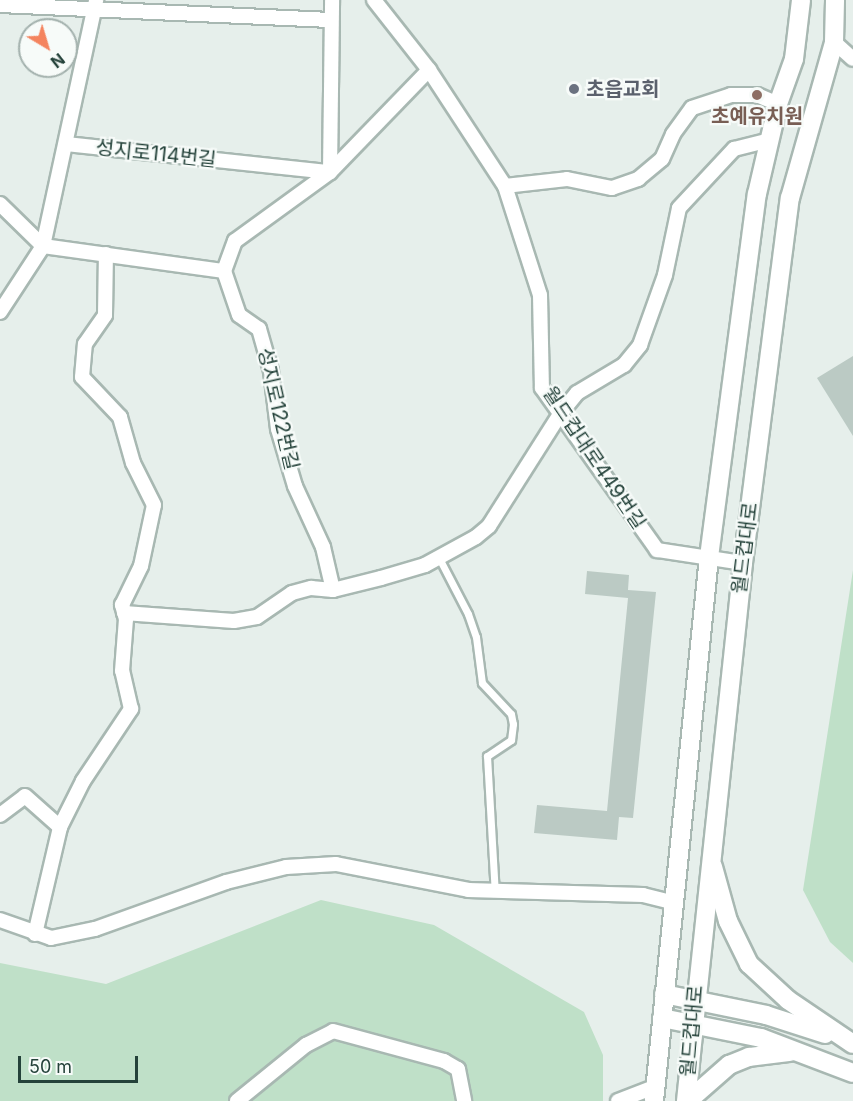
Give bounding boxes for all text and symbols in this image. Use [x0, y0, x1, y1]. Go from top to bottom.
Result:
north arrow [18, 18, 78, 78]
text: N [47, 49, 69, 72]
place label: 초읍교회 [586, 77, 660, 101]
marker: 초읍교회 [567, 82, 581, 96]
marker: 초예유치원 [750, 88, 764, 102]
place label: 초예유치원 [711, 104, 803, 128]
street label: 성지로114번길 [94, 136, 218, 172]
street label: 성지로122번길 [252, 346, 304, 472]
street label: 월드컵대로449번길 [537, 382, 651, 534]
street label: 월드컵대로 [727, 501, 763, 595]
street label: 월드컵대로 [676, 984, 708, 1078]
scale bar [21, 1044, 141, 1082]
text: 50 m [29, 1056, 72, 1077]

